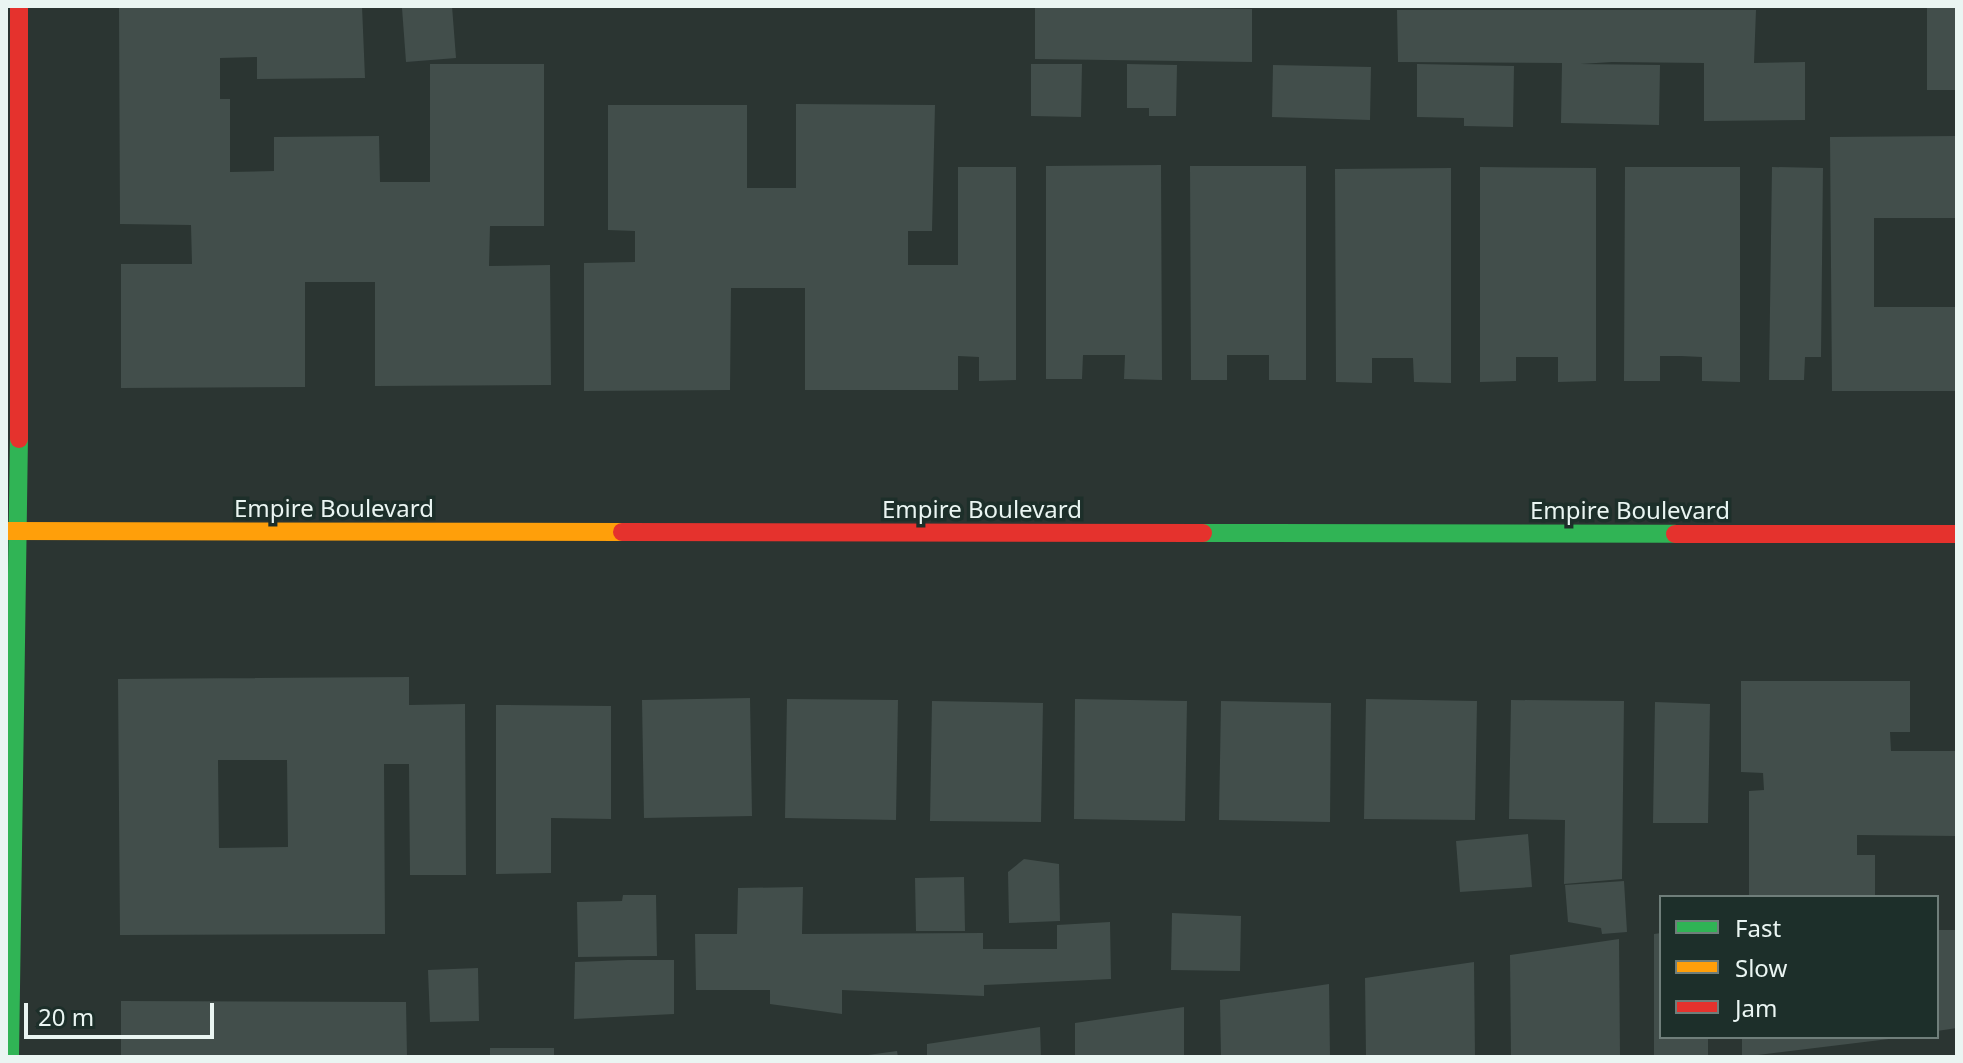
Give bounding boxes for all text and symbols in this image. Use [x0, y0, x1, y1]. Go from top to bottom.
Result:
street label: Empire Boulevard [234, 494, 434, 522]
street label: Empire Boulevard [882, 495, 1082, 523]
street label: Empire Boulevard [1530, 496, 1730, 524]
legend [1659, 895, 1939, 1039]
text: Fast [1735, 911, 1781, 944]
text: Slow [1735, 951, 1787, 984]
scale bar [28, 987, 218, 1037]
text: Jam [1735, 991, 1777, 1024]
text: 20 m [38, 1000, 94, 1033]

